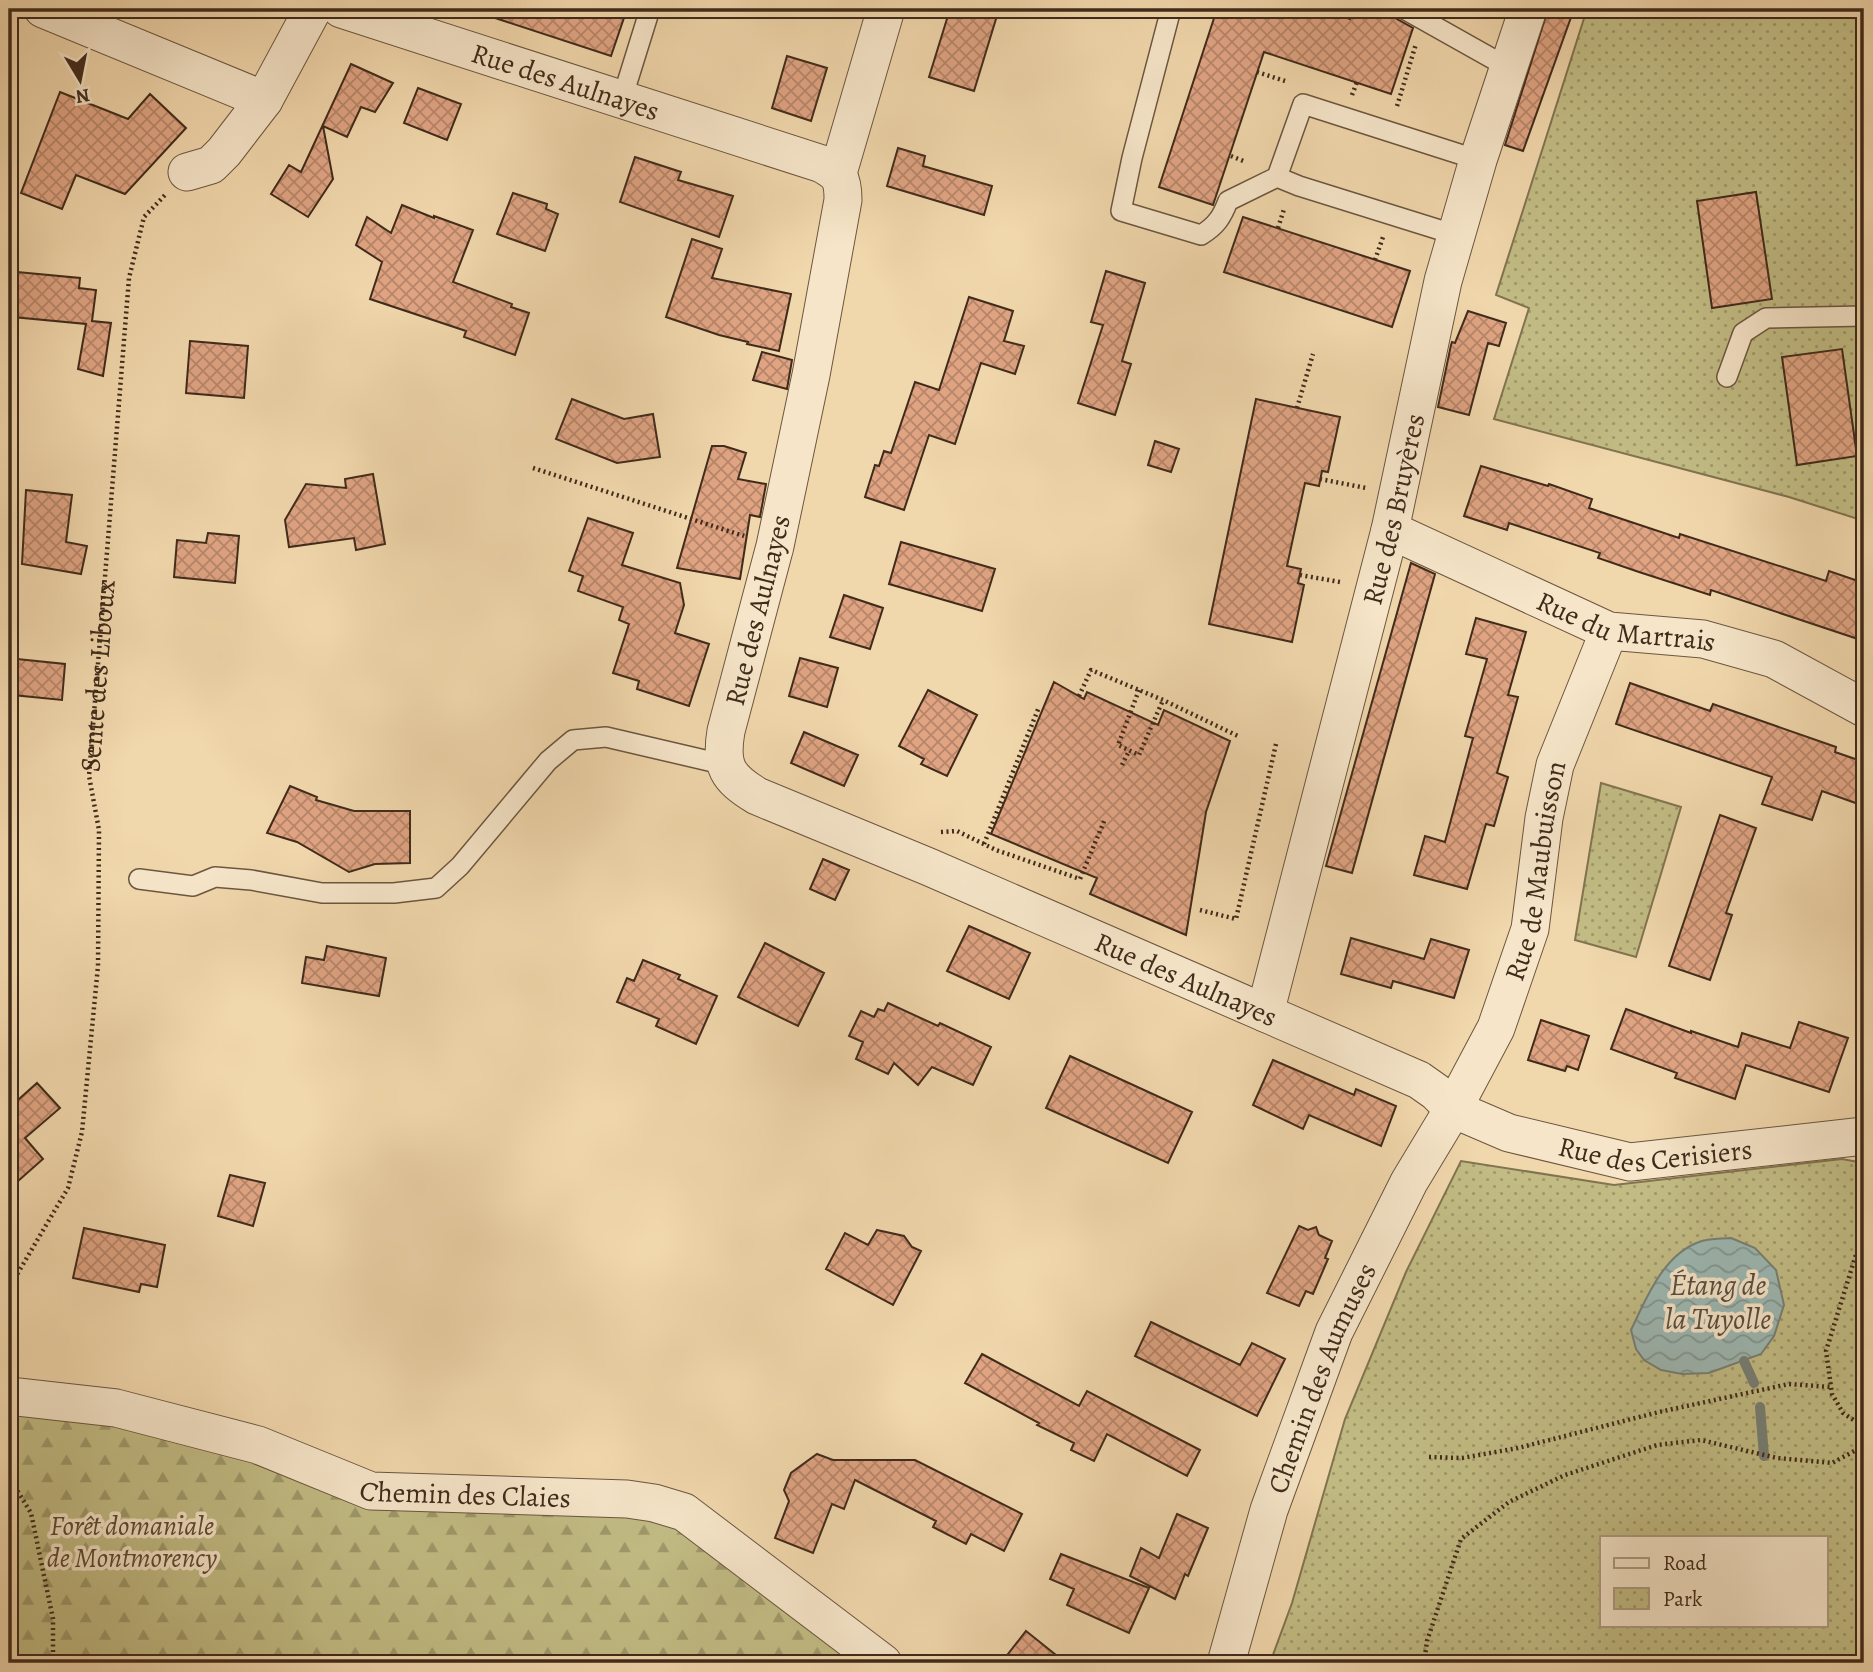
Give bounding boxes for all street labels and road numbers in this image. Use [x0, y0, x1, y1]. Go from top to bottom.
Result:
street label: Rue des Aulnayes [466, 34, 664, 130]
street label: Rue des Bruyères [1353, 410, 1434, 609]
street label: Rue des Aulnayes [716, 511, 800, 710]
street label: Sente des Liboux [71, 578, 125, 773]
street label: Rue du Martrais [1530, 582, 1720, 662]
street label: Rue de Maubuisson [1496, 757, 1575, 986]
street label: Rue des Aulnayes [1089, 923, 1283, 1036]
street label: Rue des Cerisiers [1554, 1127, 1754, 1182]
street label: Chemin des Aumuses [1259, 1256, 1386, 1499]
street label: Chemin des Claies [353, 1470, 571, 1517]

